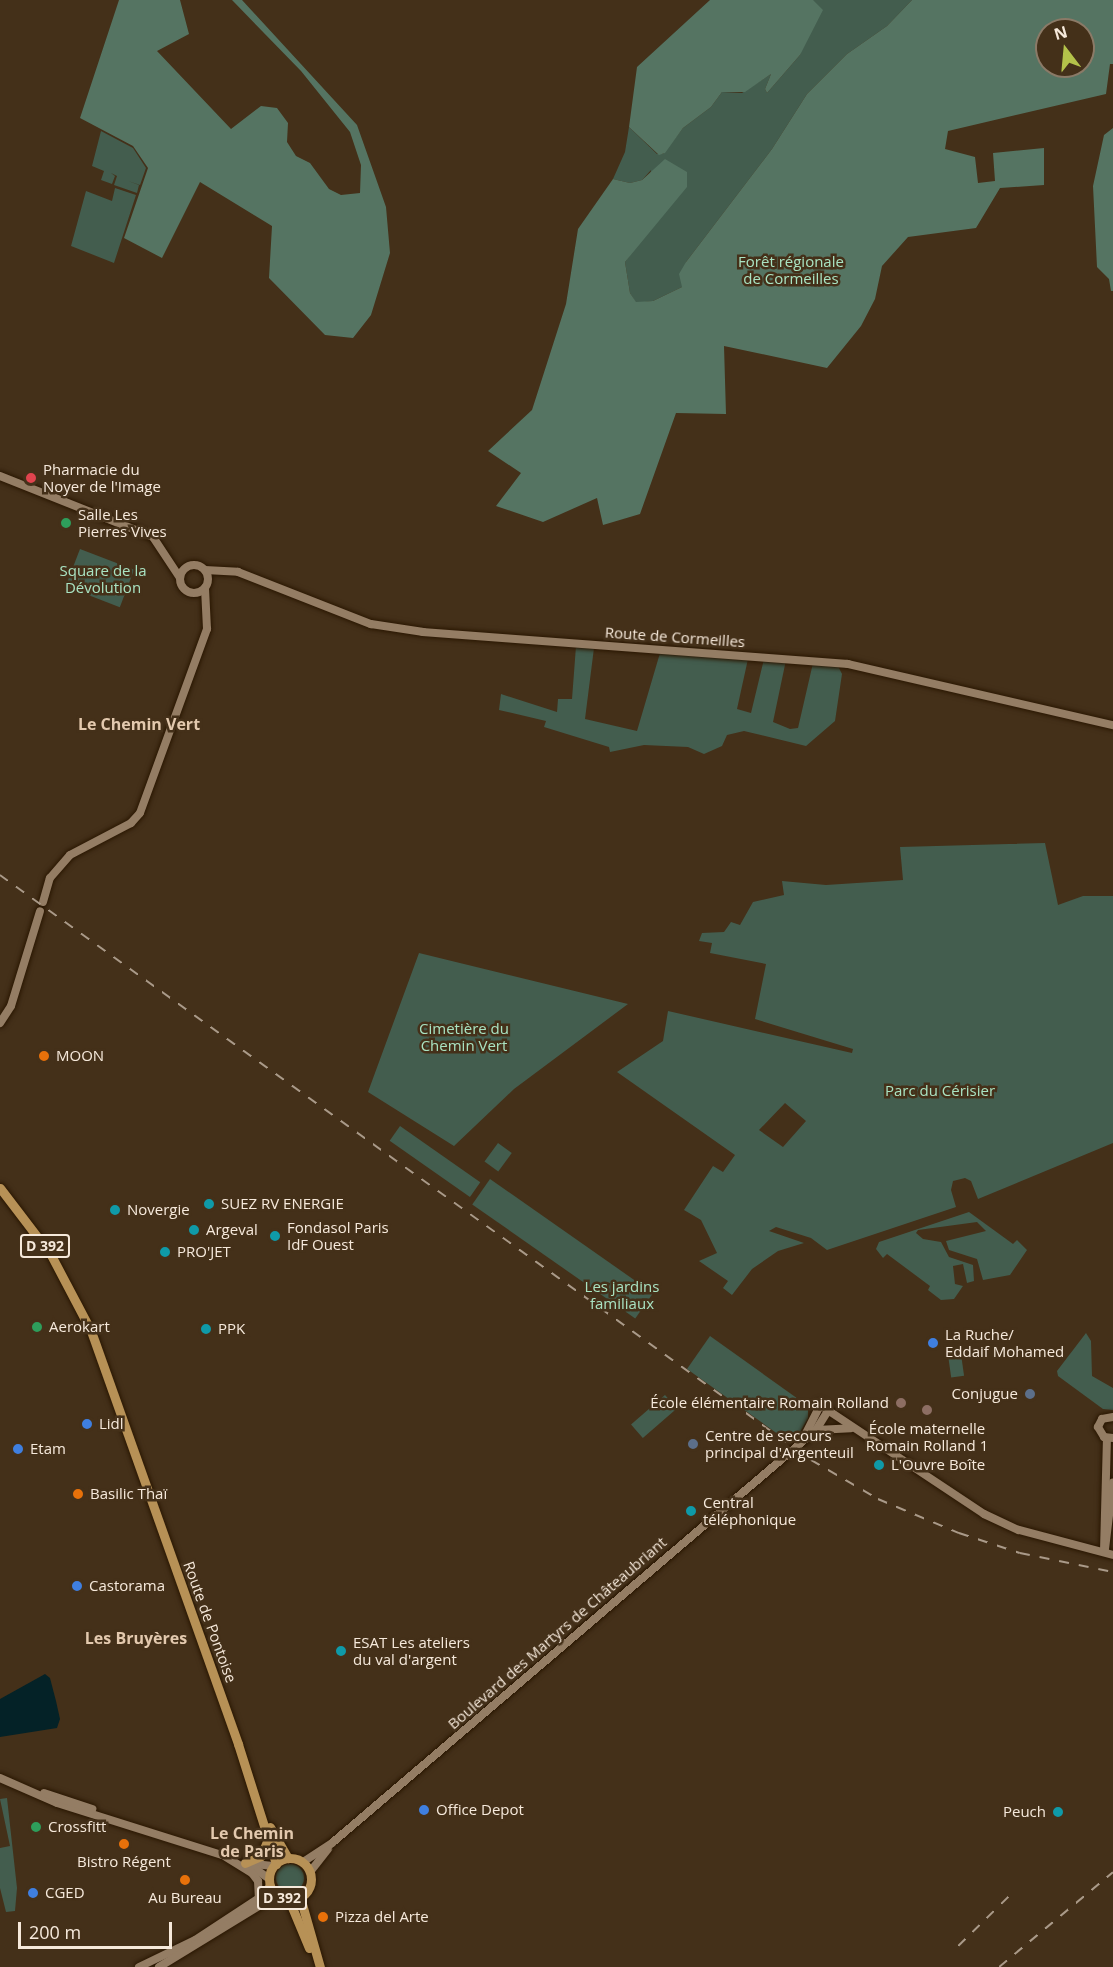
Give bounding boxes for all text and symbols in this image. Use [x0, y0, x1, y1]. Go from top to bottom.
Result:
north arrow [1035, 18, 1095, 78]
text: N [1051, 20, 1070, 45]
park label: Forêt régionale de Cormeilles [738, 252, 844, 287]
place label: Pharmacie du Noyer de l'Image [43, 460, 161, 495]
marker: Pharmacie du Noyer de l'Image [24, 471, 38, 485]
place label: Salle Les Pierres Vives [78, 505, 167, 540]
marker: Salle Les Pierres Vives [59, 516, 73, 530]
park label: Square de la Dévolution [59, 561, 147, 596]
street label: Route de Cormeilles [604, 623, 746, 651]
district label: Le Chemin Vert [78, 714, 200, 734]
park label: Cimetière du Chemin Vert [419, 1019, 509, 1054]
place label: MOON [56, 1047, 104, 1065]
marker: MOON [37, 1049, 51, 1063]
park label: Parc du Cérisier [885, 1082, 995, 1100]
place label: SUEZ RV ENERGIE [221, 1195, 344, 1213]
marker: SUEZ RV ENERGIE [202, 1197, 216, 1211]
place label: Novergie [127, 1201, 190, 1219]
marker: Novergie [108, 1203, 122, 1217]
place label: Fondasol Paris IdF Ouest [287, 1218, 389, 1253]
place label: Argeval [206, 1221, 258, 1239]
marker: Argeval [187, 1223, 201, 1237]
marker: Fondasol Paris IdF Ouest [268, 1229, 282, 1243]
road number: D 392 [20, 1235, 70, 1257]
place label: PRO'JET [177, 1243, 231, 1261]
marker: PRO'JET [158, 1245, 172, 1259]
park label: Les jardins familiaux [585, 1277, 659, 1312]
place label: Aerokart [49, 1318, 110, 1336]
marker: Aerokart [30, 1320, 44, 1334]
place label: PPK [218, 1320, 245, 1338]
marker: PPK [199, 1322, 213, 1336]
place label: La Ruche/ Eddaif Mohamed [945, 1325, 1064, 1360]
marker: La Ruche/ Eddaif Mohamed [926, 1336, 940, 1350]
place label: Conjugue [952, 1385, 1018, 1403]
marker: Conjugue [1023, 1387, 1037, 1401]
place label: École élémentaire Romain Rolland [650, 1394, 889, 1412]
marker: École élémentaire Romain Rolland [894, 1396, 908, 1410]
marker: École maternelle Romain Rolland 1 [920, 1403, 934, 1417]
place label: Lidl [99, 1415, 124, 1433]
marker: Lidl [80, 1417, 94, 1431]
place label: École maternelle Romain Rolland 1 [866, 1419, 988, 1454]
place label: Centre de secours principal d'Argenteuil [705, 1426, 854, 1461]
marker: Centre de secours principal d'Argenteuil [686, 1437, 700, 1451]
place label: Etam [30, 1440, 66, 1458]
marker: Etam [11, 1442, 25, 1456]
place label: L'Ouvre Boîte [891, 1456, 985, 1474]
marker: L'Ouvre Boîte [872, 1458, 886, 1472]
place label: Basilic Thaï [90, 1485, 167, 1503]
marker: Basilic Thaï [71, 1487, 85, 1501]
place label: Central téléphonique [703, 1493, 796, 1528]
marker: Central téléphonique [684, 1504, 698, 1518]
street label: Boulevard des Martyrs de Châteaubriant [444, 1533, 670, 1733]
street label: Route de Pontoise [180, 1559, 240, 1685]
place label: Castorama [89, 1577, 165, 1595]
marker: Castorama [70, 1579, 84, 1593]
district label: Les Bruyères [85, 1628, 187, 1648]
place label: ESAT Les ateliers du val d'argent [353, 1633, 470, 1668]
marker: ESAT Les ateliers du val d'argent [334, 1644, 348, 1658]
place label: Office Depot [436, 1801, 524, 1819]
marker: Office Depot [417, 1803, 431, 1817]
place label: Peuch [1003, 1803, 1046, 1821]
marker: Peuch [1051, 1805, 1065, 1819]
place label: Crossfitt [48, 1818, 106, 1836]
marker: Crossfitt [29, 1820, 43, 1834]
district label: Le Chemin de Paris [210, 1823, 294, 1861]
marker: Bistro Régent [117, 1837, 131, 1851]
place label: Bistro Régent [77, 1853, 171, 1871]
marker: Au Bureau [178, 1873, 192, 1887]
place label: CGED [45, 1884, 85, 1902]
marker: CGED [26, 1886, 40, 1900]
road number: D 392 [256, 1887, 308, 1909]
place label: Au Bureau [148, 1889, 222, 1907]
place label: Pizza del Arte [335, 1908, 429, 1926]
scale bar [21, 1910, 176, 1948]
marker: Pizza del Arte [316, 1910, 330, 1924]
text: 200 m [29, 1920, 81, 1944]

